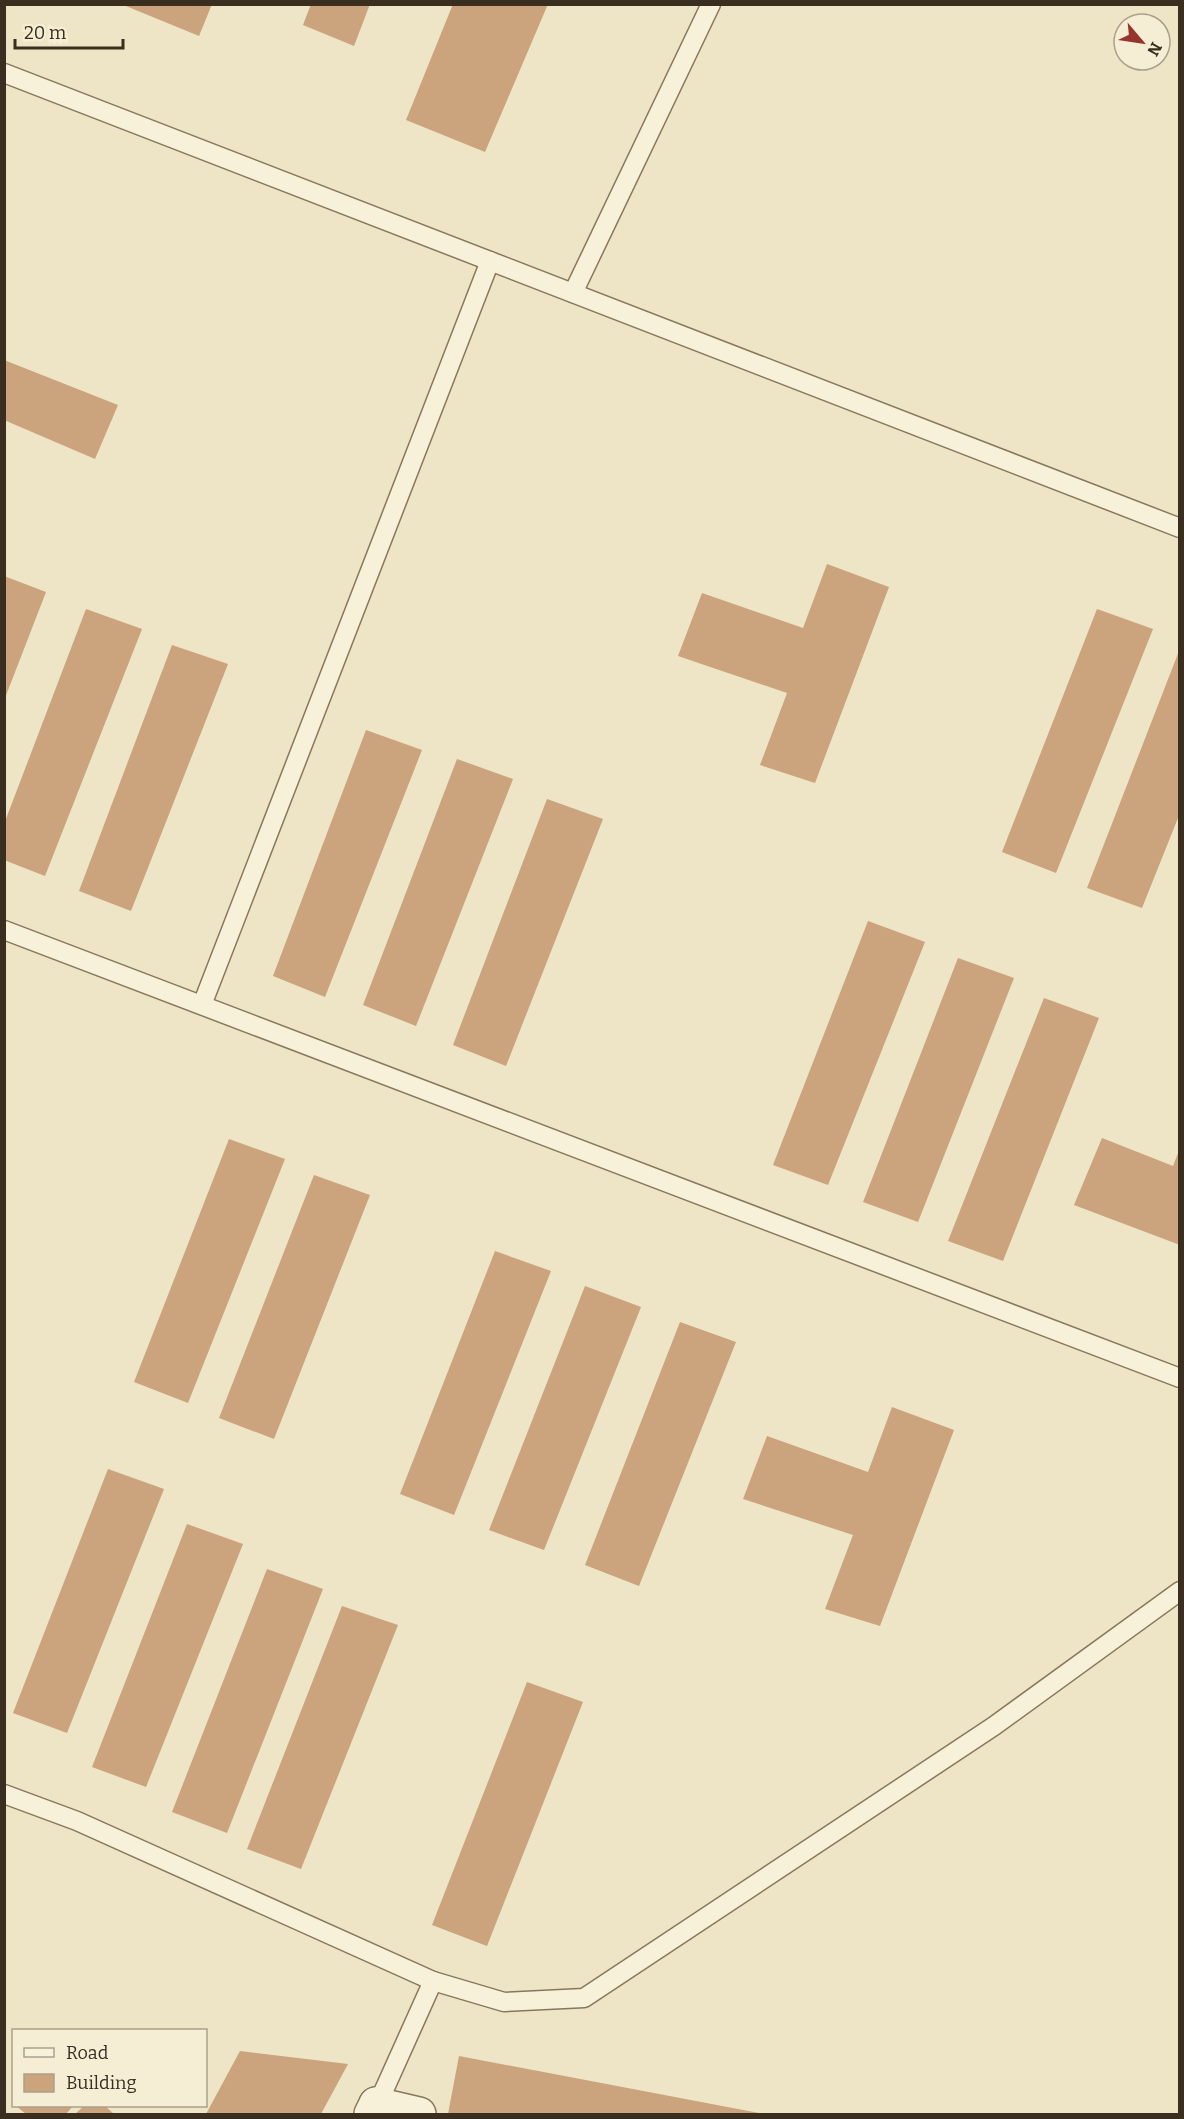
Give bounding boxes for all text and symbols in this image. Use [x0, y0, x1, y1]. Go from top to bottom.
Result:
scale bar [15, 12, 123, 50]
north arrow [1112, 12, 1172, 72]
text: 20 m [24, 22, 66, 44]
text: N [1143, 39, 1166, 59]
legend [12, 2029, 207, 2107]
text: Road [66, 2042, 109, 2064]
text: Building [66, 2072, 137, 2094]

